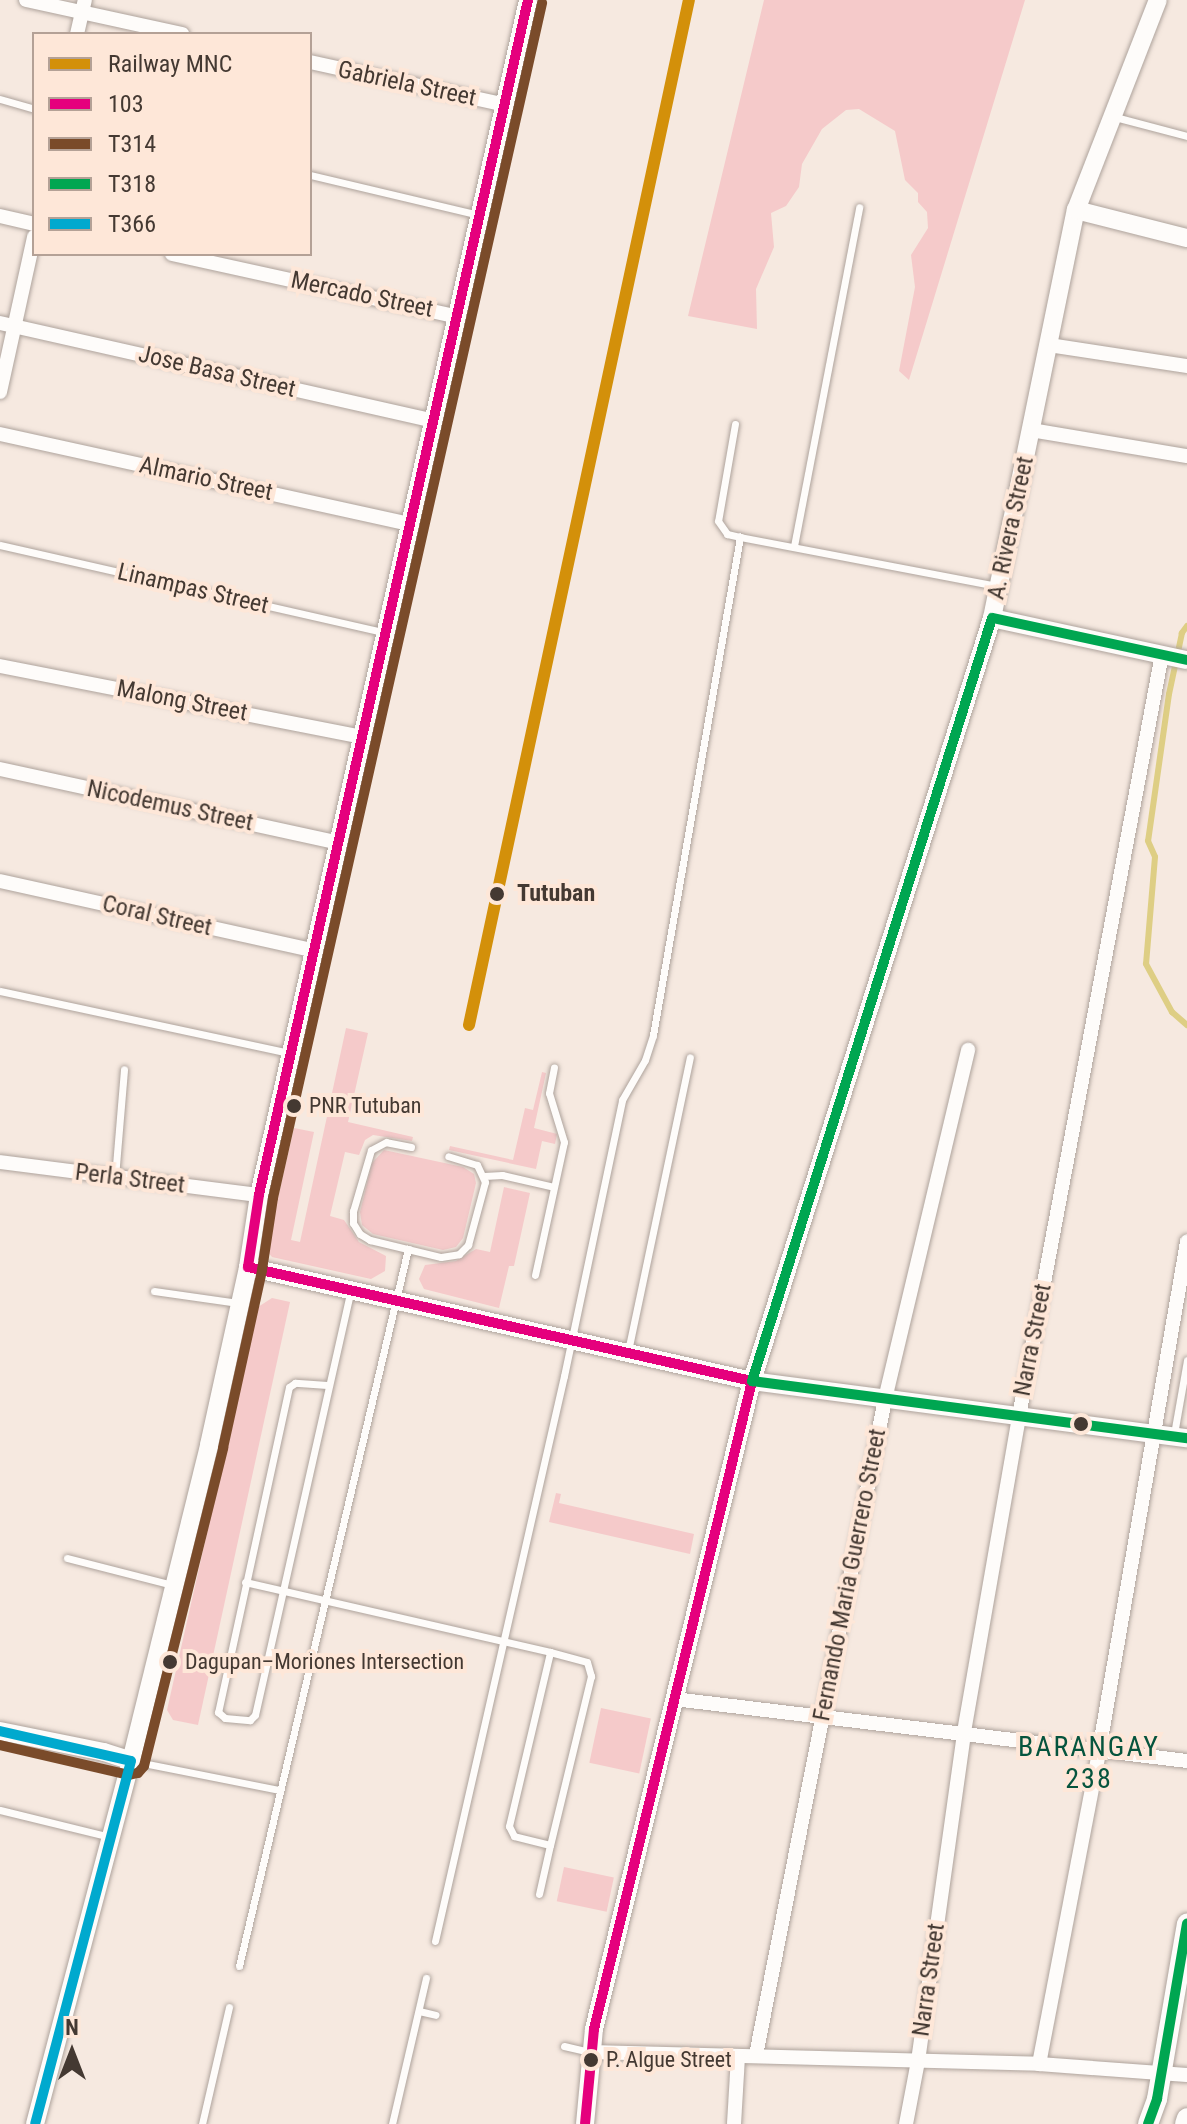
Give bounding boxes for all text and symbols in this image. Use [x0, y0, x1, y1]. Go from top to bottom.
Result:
legend [32, 32, 312, 256]
text: Railway MNC [108, 50, 232, 78]
street label: Gabriela Street [335, 55, 479, 113]
text: 103 [108, 90, 144, 118]
text: T314 [108, 130, 156, 158]
text: T318 [108, 170, 156, 198]
text: T366 [108, 210, 156, 238]
street label: Mercado Street [288, 266, 436, 324]
street label: Jose Basa Street [136, 340, 298, 404]
street label: Almario Street [137, 451, 275, 507]
street label: A. Rivera Street [982, 454, 1040, 602]
street label: Linampas Street [115, 558, 271, 620]
street label: Malong Street [114, 674, 250, 728]
street label: Nicodemus Street [84, 774, 256, 838]
place label: Tutuban [517, 880, 595, 908]
marker: Tutuban [484, 881, 510, 907]
street label: Coral Street [100, 889, 214, 943]
place label: PNR Tutuban [309, 1093, 422, 1119]
marker: PNR Tutuban [286, 1098, 302, 1114]
street label: Perla Street [73, 1158, 187, 1200]
street label: Narra Street [1008, 1281, 1058, 1399]
unlabelled marker [1073, 1416, 1089, 1432]
street label: Fernando Maria Guerrero Street [808, 1426, 892, 1724]
place label: Dagupan–Moriones Intersection [185, 1649, 464, 1675]
marker: Dagupan–Moriones Intersection [162, 1654, 178, 1670]
district label: BARANGAY 238 [1018, 1730, 1160, 1796]
street label: Narra Street [907, 1922, 951, 2038]
north arrow [32, 2012, 112, 2092]
text: N [65, 2015, 79, 2040]
place label: P. Algue Street [606, 2047, 732, 2073]
marker: P. Algue Street [583, 2052, 599, 2068]

